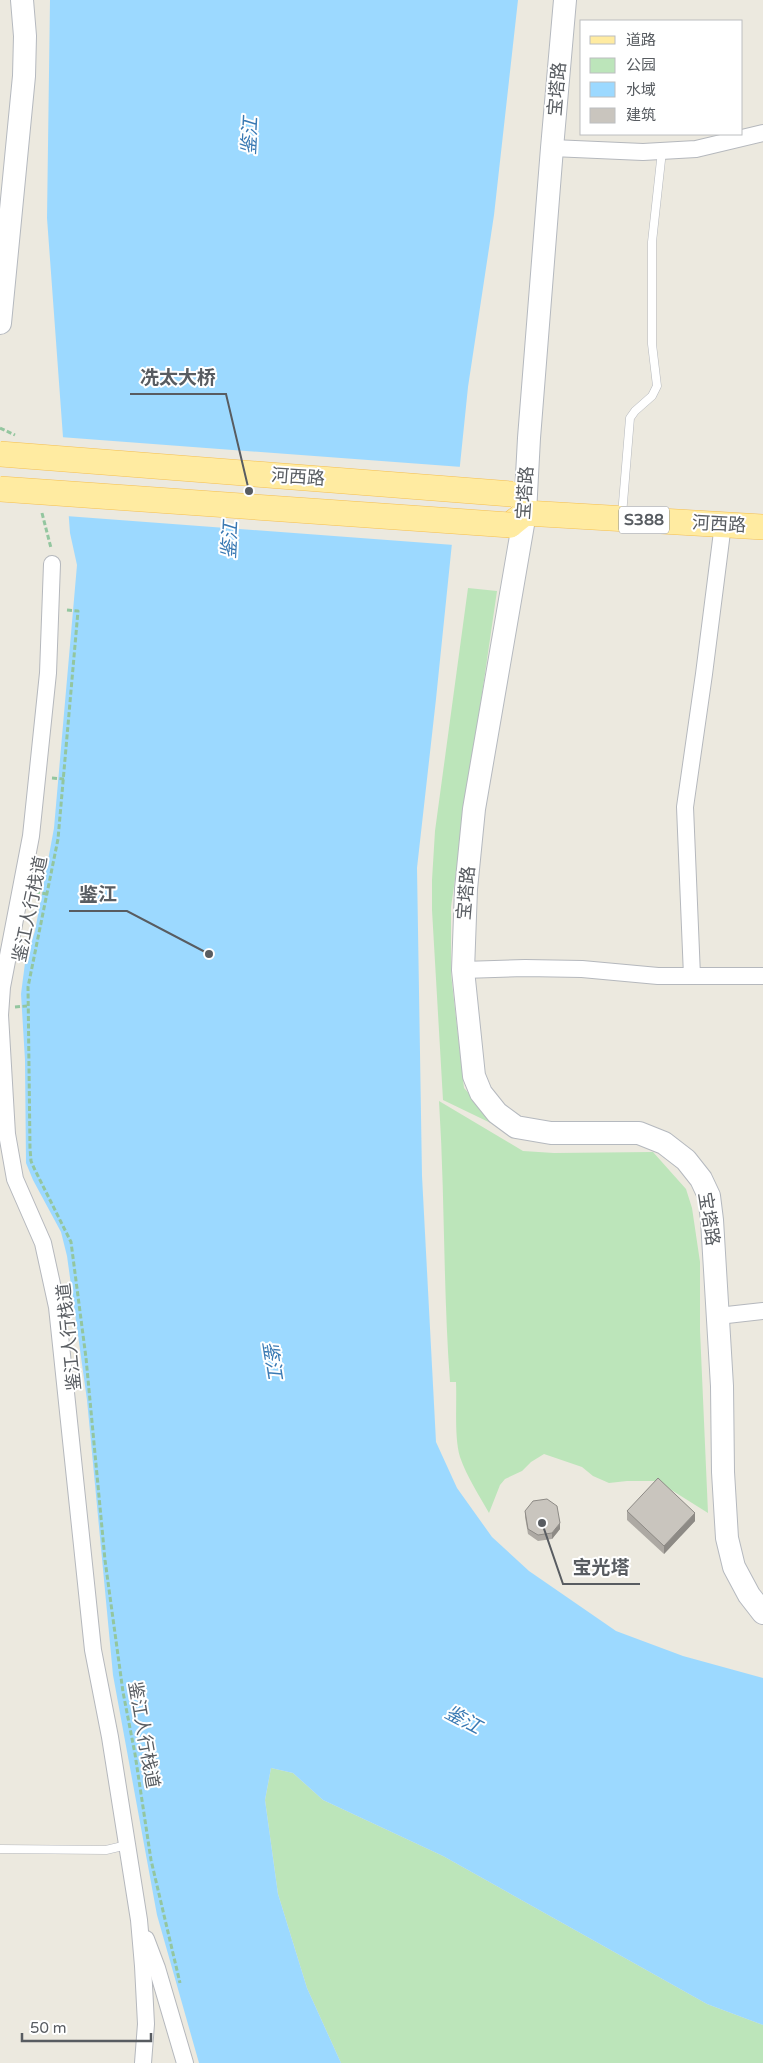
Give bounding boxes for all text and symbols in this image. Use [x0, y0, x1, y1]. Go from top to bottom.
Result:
legend [580, 20, 743, 135]
text: 道路 [626, 31, 656, 49]
text: 公园 [626, 56, 656, 74]
street label: 宝塔路 [544, 61, 570, 117]
text: 水域 [626, 81, 656, 99]
text: 建筑 [626, 106, 656, 124]
water label: 鉴江 [238, 114, 262, 156]
callout: 冼太大桥 [130, 360, 226, 394]
text: 冼太大桥 [140, 367, 216, 389]
street label: 河西路 [270, 464, 326, 490]
street label: 宝塔路 [512, 465, 538, 521]
road number: S388 [619, 506, 669, 534]
street label: 河西路 [691, 512, 747, 536]
water label: 鉴江 [218, 518, 242, 560]
street label: 鉴江人行栈道 [8, 854, 52, 964]
street label: 宝塔路 [453, 865, 479, 921]
callout: 鉴江 [69, 877, 127, 911]
text: 鉴江 [79, 884, 117, 906]
street label: 宝塔路 [694, 1191, 724, 1247]
street label: 鉴江人行栈道 [52, 1282, 86, 1392]
water label: 鉴江 [258, 1340, 286, 1382]
callout: 宝光塔 [563, 1550, 640, 1584]
text: 宝光塔 [572, 1557, 630, 1579]
street label: 鉴江人行栈道 [124, 1680, 164, 1790]
water label: 鉴江 [441, 1701, 487, 1740]
scale bar [22, 2010, 151, 2042]
text: 50 m [30, 2019, 67, 2037]

